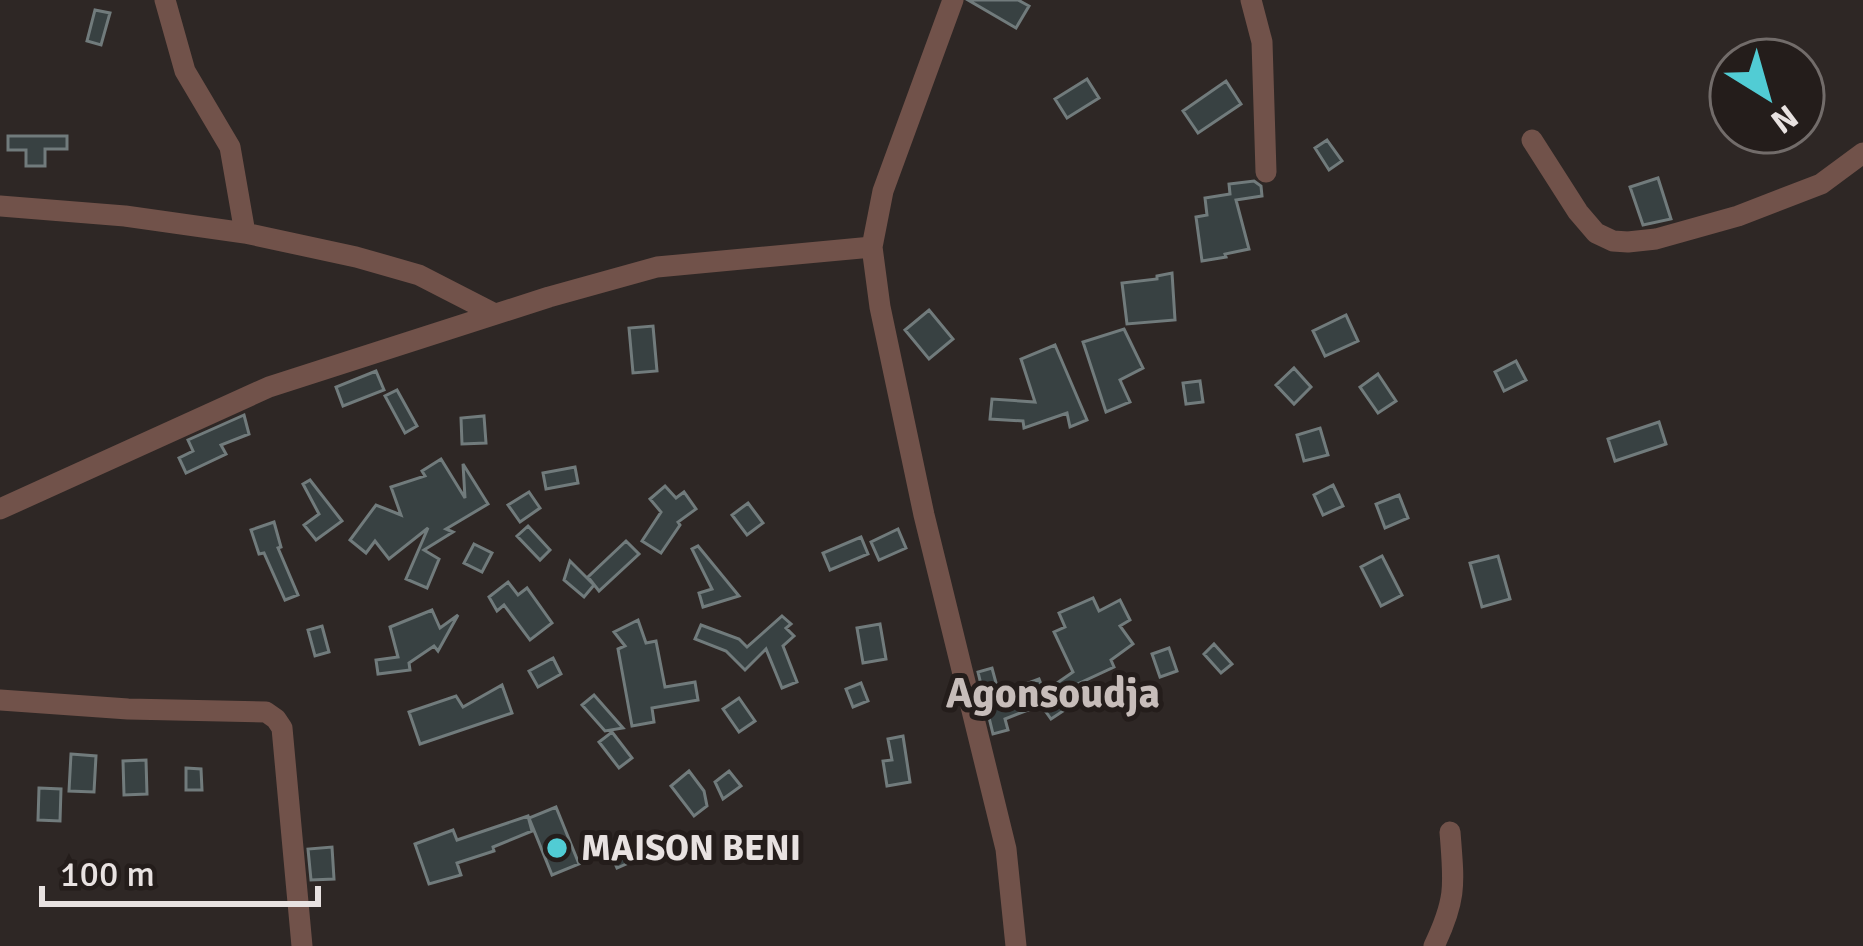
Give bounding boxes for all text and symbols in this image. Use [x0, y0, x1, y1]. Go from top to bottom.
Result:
north arrow [1707, 36, 1827, 156]
text: N [1763, 95, 1806, 142]
district label: Agonsoudja [946, 668, 1160, 719]
place label: MAISON BENI [581, 826, 801, 871]
scale bar [42, 832, 318, 906]
marker: MAISON BENI [544, 835, 570, 861]
text: 100 m [60, 852, 155, 897]

